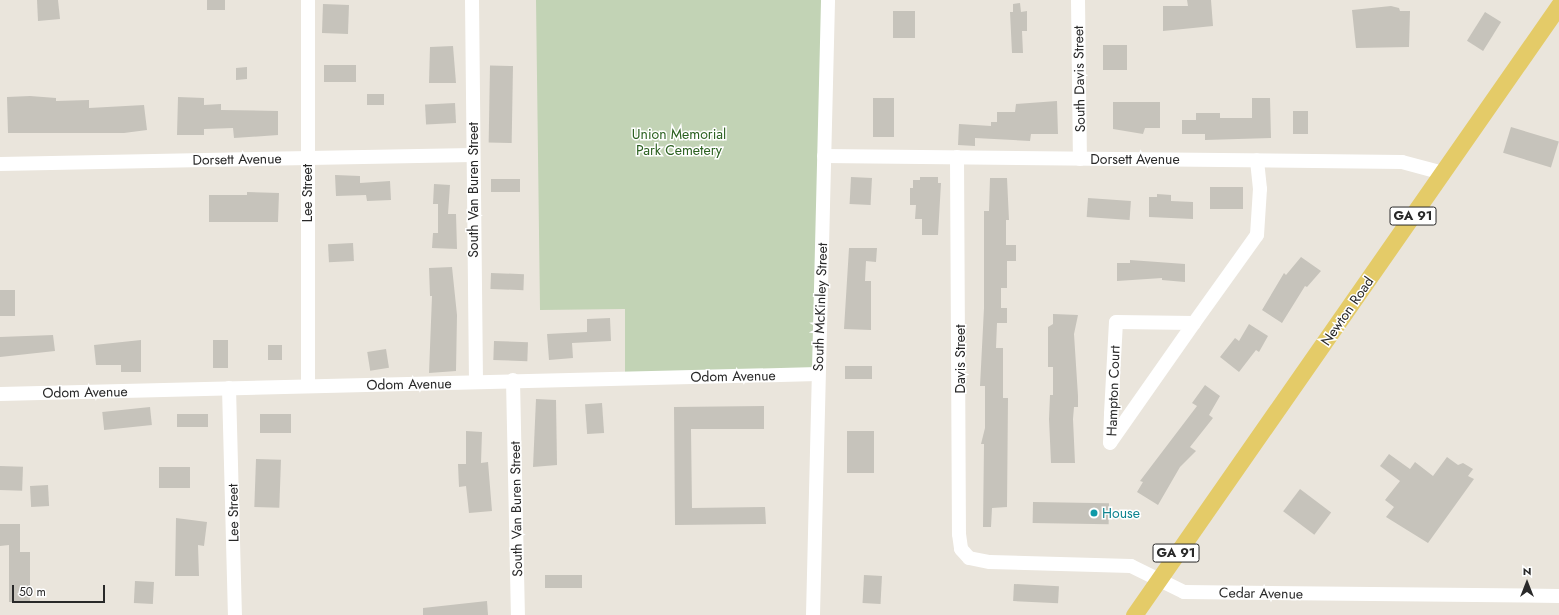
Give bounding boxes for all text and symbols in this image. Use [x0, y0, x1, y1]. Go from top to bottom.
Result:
street label: South Davis Street [1070, 25, 1088, 133]
street label: South Van Buren Street [465, 122, 481, 258]
park label: Union Memorial Park Cemetery [632, 126, 726, 158]
street label: Dorsett Avenue [192, 150, 282, 168]
street label: Dorsett Avenue [1090, 151, 1180, 167]
street label: Lee Street [299, 164, 315, 222]
road number: GA 91 [1389, 205, 1437, 227]
street label: South McKinley Street [809, 243, 831, 371]
street label: Newton Road [1317, 273, 1377, 349]
street label: Davis Street [952, 324, 968, 394]
street label: Hampton Court [1103, 345, 1123, 437]
street label: Odom Avenue [690, 367, 776, 385]
street label: Odom Avenue [366, 375, 452, 393]
street label: Odom Avenue [42, 383, 128, 401]
street label: South Van Buren Street [506, 441, 526, 577]
street label: Lee Street [224, 484, 242, 542]
place label: House [1102, 505, 1140, 521]
marker: House [1089, 508, 1099, 518]
road number: GA 91 [1152, 542, 1200, 564]
north arrow [1507, 563, 1547, 603]
text: N [1523, 563, 1531, 579]
scale bar [14, 577, 107, 603]
text: 50 m [19, 583, 46, 601]
street label: Cedar Avenue [1219, 584, 1303, 602]

